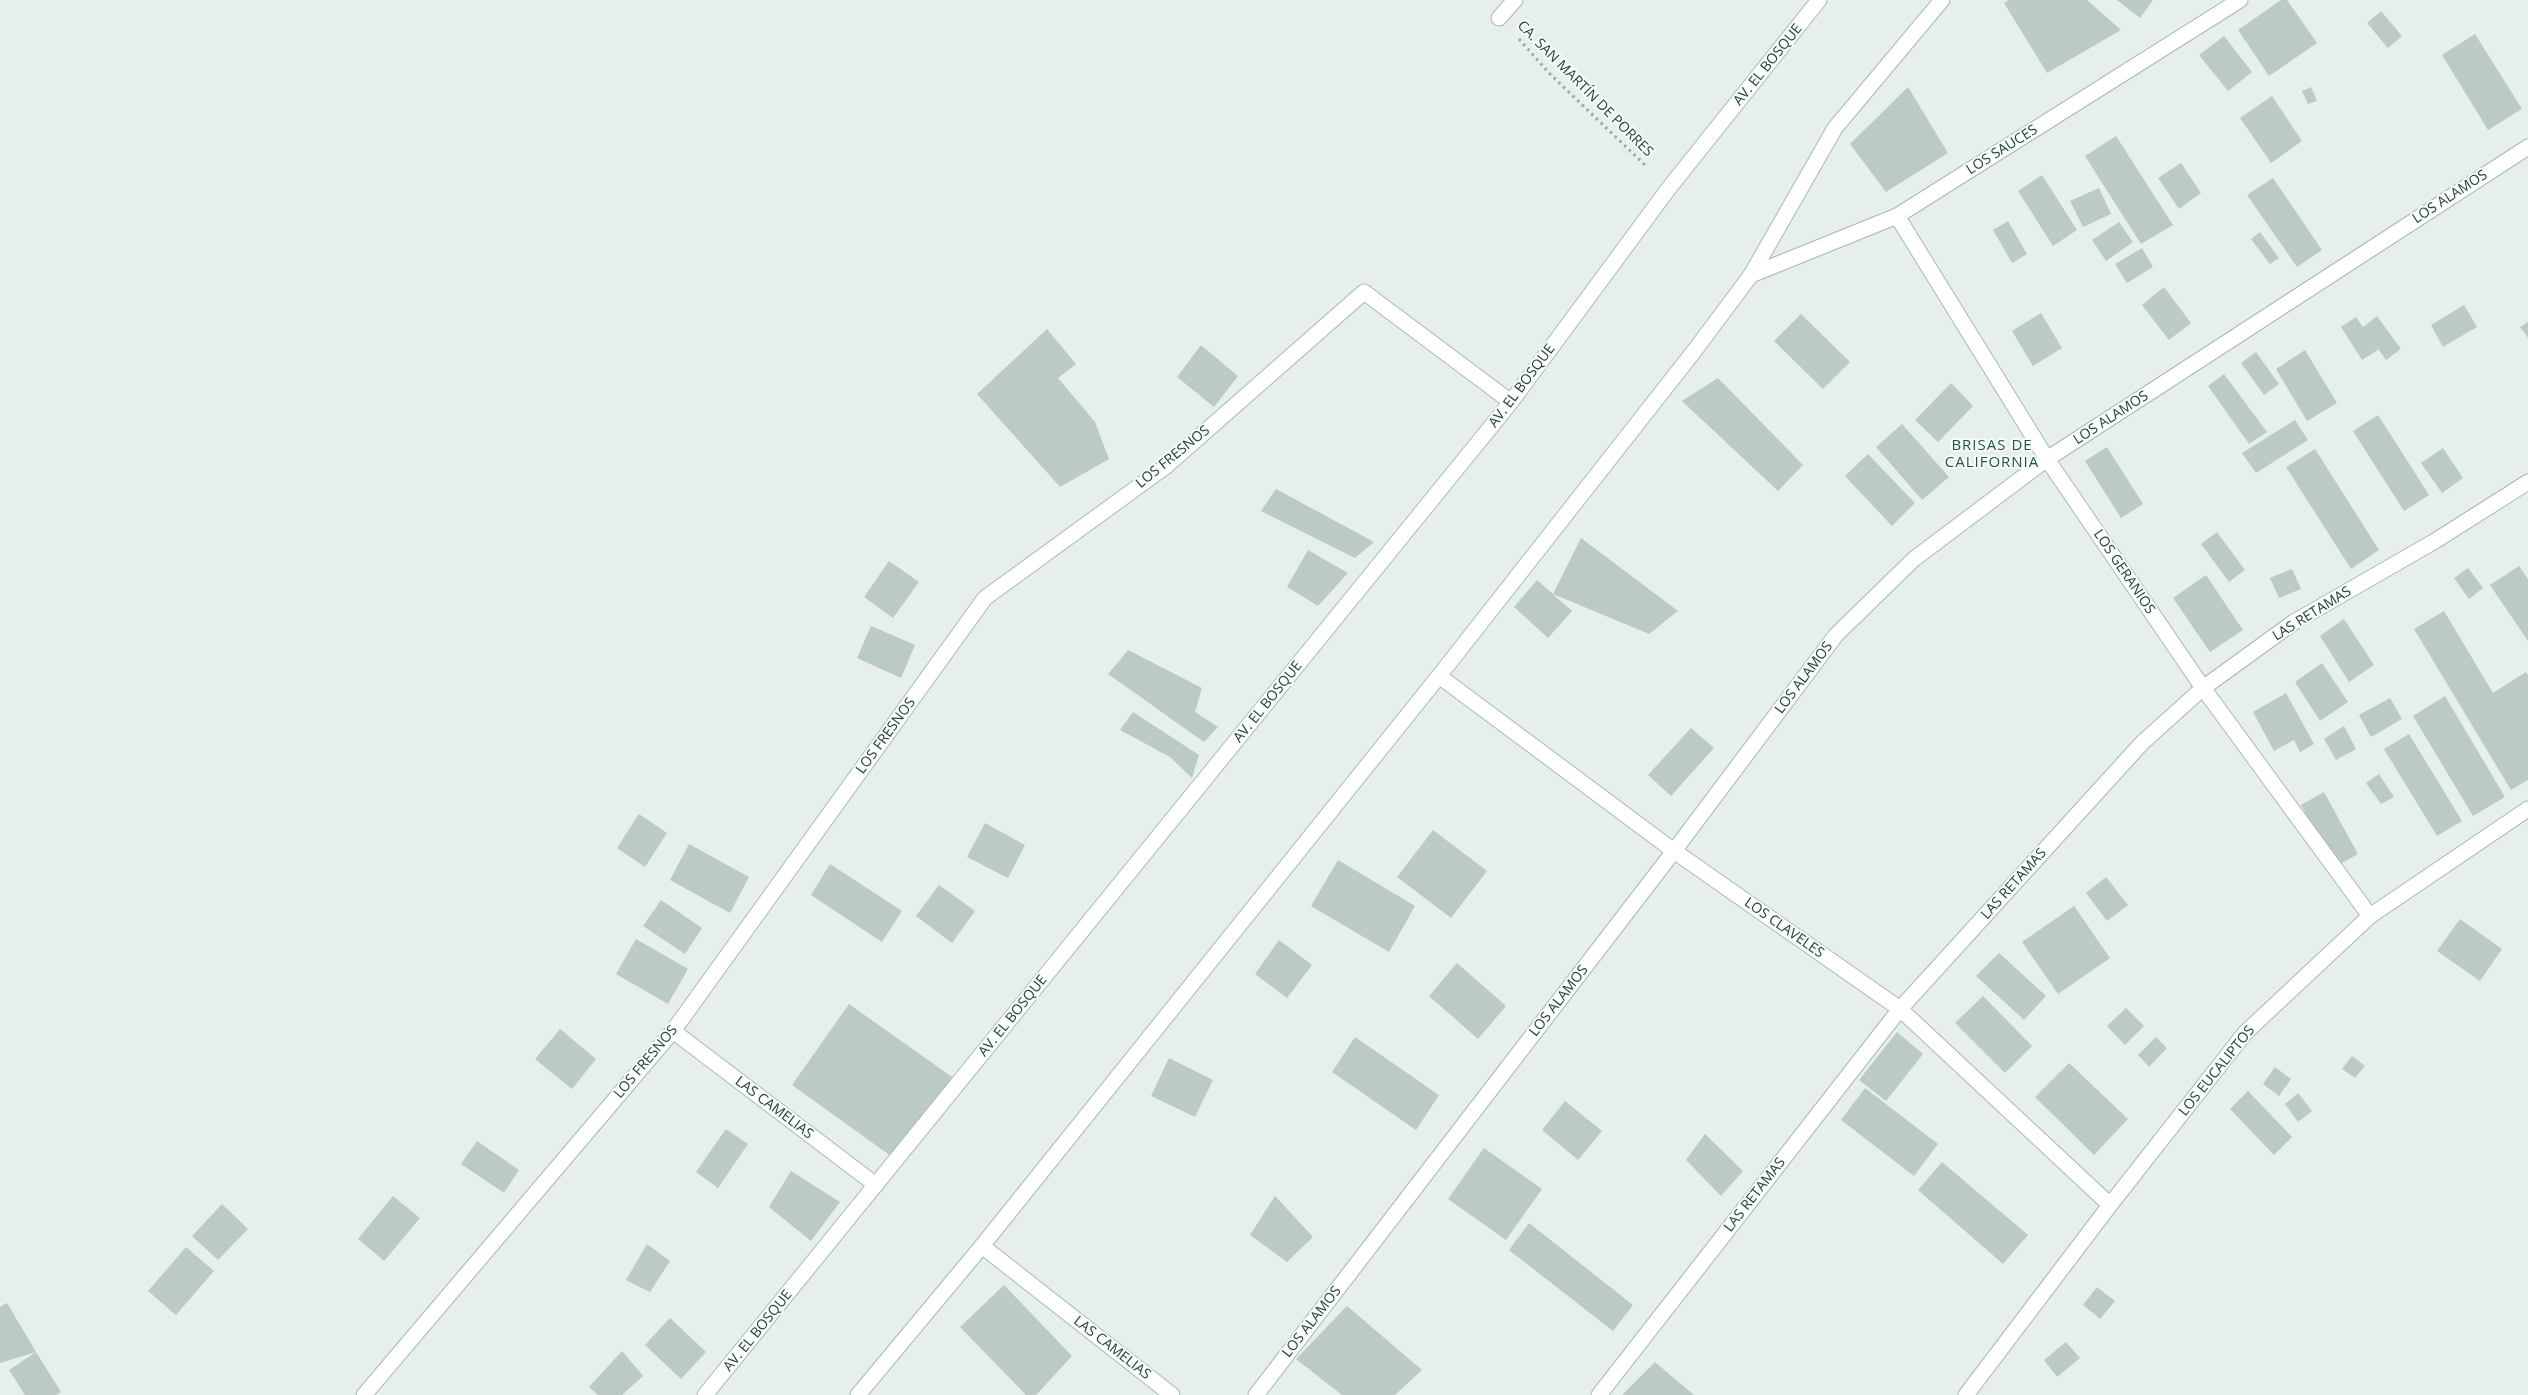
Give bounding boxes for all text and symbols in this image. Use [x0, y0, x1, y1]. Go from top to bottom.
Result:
street label: CA. SAN MARTÍN DE PORRES [1514, 18, 1656, 160]
street label: AV. EL BOSQUE [1730, 21, 1806, 109]
street label: LOS SAUCES [1963, 122, 2041, 178]
street label: LOS ALAMOS [2409, 167, 2491, 227]
street label: AV. EL BOSQUE [1485, 341, 1559, 431]
street label: LOS ALAMOS [2070, 388, 2152, 448]
street label: LOS FRESNOS [1133, 422, 1213, 492]
district label: BRISAS DE CALIFORNIA [1943, 437, 2041, 472]
street label: LOS GERANIOS [2090, 527, 2158, 617]
street label: LAS RETAMAS [2270, 583, 2354, 645]
street label: LOS ALAMOS [1772, 639, 1836, 717]
street label: AV. EL BOSQUE [1230, 658, 1306, 746]
street label: LOS FRESNOS [853, 695, 919, 777]
street label: LAS RETAMAS [1978, 845, 2050, 923]
street label: LOS CLAVELES [1741, 894, 1827, 962]
street label: LOS ALAMOS [1526, 962, 1592, 1040]
street label: AV. EL BOSQUE [975, 972, 1051, 1060]
street label: LOS FRESNOS [611, 1022, 681, 1102]
street label: LOS EUCALIPTOS [2176, 1023, 2258, 1119]
street label: LAS CAMELIAS [732, 1073, 816, 1143]
street label: LAS RETAMAS [1721, 1155, 1789, 1235]
street label: LOS ALAMOS [1279, 1283, 1345, 1361]
street label: AV. EL BOSQUE [720, 1287, 796, 1375]
street label: LAS CAMELIAS [1070, 1313, 1154, 1383]

